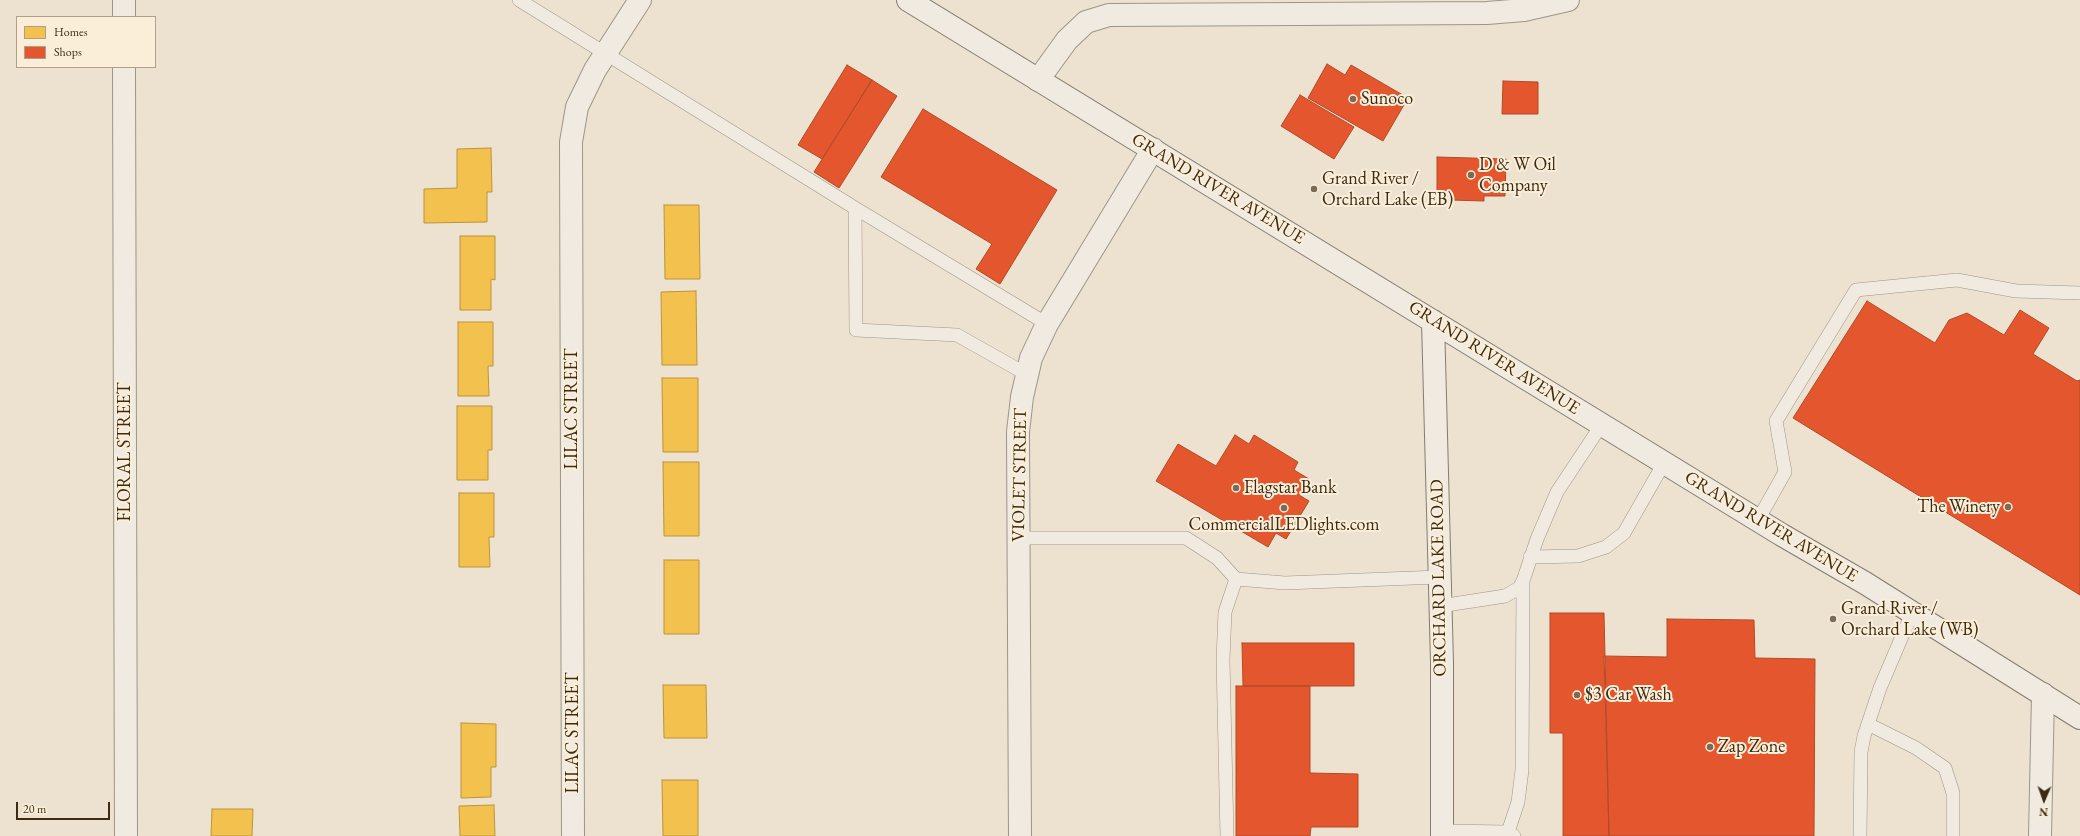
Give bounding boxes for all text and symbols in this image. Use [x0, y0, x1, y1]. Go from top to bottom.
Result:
legend [16, 16, 156, 68]
text: Homes [54, 24, 88, 40]
text: Shops [54, 44, 82, 60]
place label: Sunoco [1361, 88, 1413, 110]
marker: Sunoco [1348, 94, 1358, 104]
street label: GRAND RIVER AVENUE [1128, 129, 1308, 249]
place label: D & W Oil Company [1479, 154, 1556, 196]
place label: Grand River / Orchard Lake (EB) [1322, 168, 1453, 210]
marker: D & W Oil Company [1466, 170, 1476, 180]
marker: Grand River / Orchard Lake (EB) [1309, 184, 1319, 194]
street label: GRAND RIVER AVENUE [1404, 296, 1584, 420]
street label: LILAC STREET [561, 348, 583, 470]
street label: FLORAL STREET [114, 382, 136, 522]
street label: VIOLET STREET [1008, 408, 1032, 542]
street label: GRAND RIVER AVENUE [1681, 467, 1861, 587]
place label: Flagstar Bank [1244, 477, 1337, 499]
street label: ORCHARD LAKE ROAD [1426, 479, 1452, 677]
marker: Flagstar Bank [1231, 483, 1241, 493]
place label: The Winery [1917, 496, 2000, 518]
marker: The Winery [2003, 502, 2013, 512]
marker: CommercialLEDlights.com [1279, 503, 1289, 513]
place label: CommercialLEDlights.com [1188, 514, 1380, 536]
place label: Grand River / Orchard Lake (WB) [1841, 598, 1978, 640]
marker: Grand River / Orchard Lake (WB) [1828, 614, 1838, 624]
street label: LILAC STREET [562, 672, 584, 794]
place label: $3 Car Wash [1585, 684, 1672, 706]
marker: $3 Car Wash [1572, 690, 1582, 700]
place label: Zap Zone [1718, 736, 1785, 758]
marker: Zap Zone [1705, 742, 1715, 752]
north arrow [2024, 780, 2064, 820]
scale bar [18, 794, 112, 820]
text: 20 m [23, 801, 46, 817]
text: N [2039, 805, 2048, 819]

